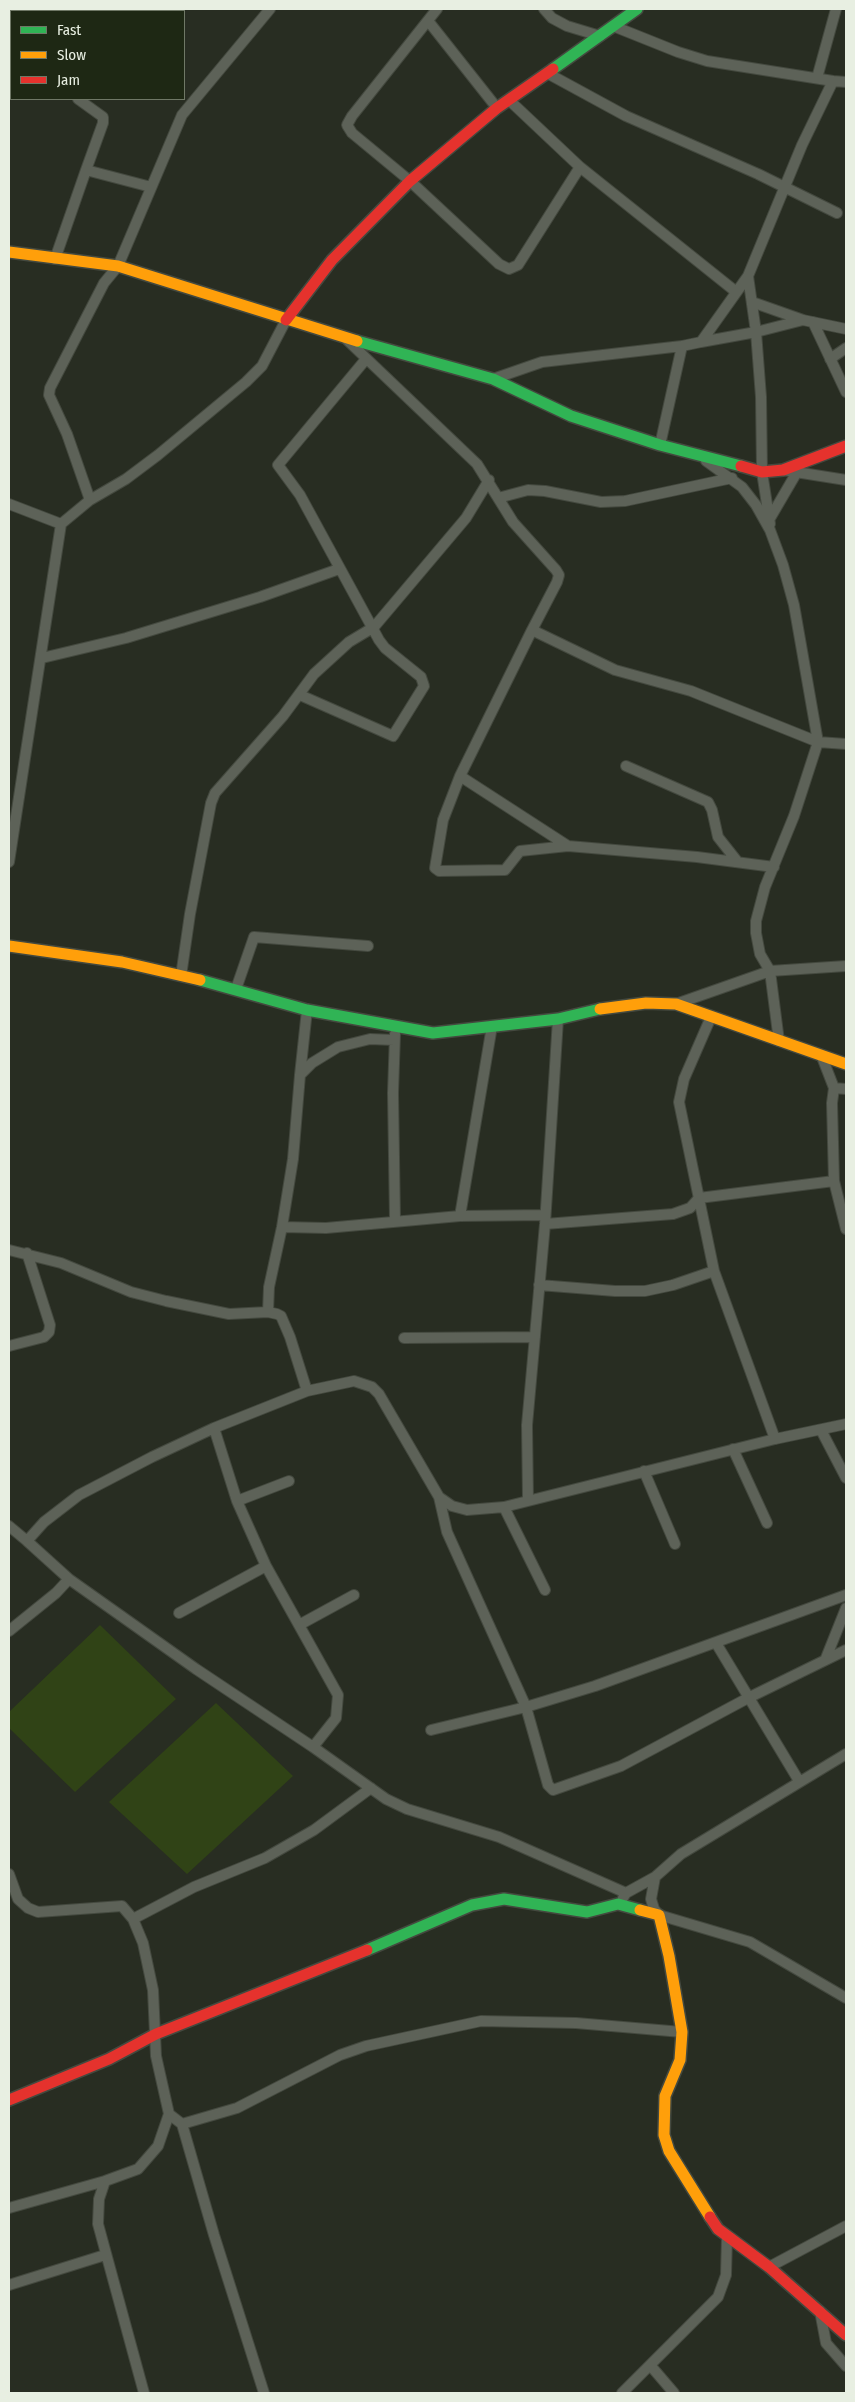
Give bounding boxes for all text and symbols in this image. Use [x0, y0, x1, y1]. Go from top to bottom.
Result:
legend [10, 10, 185, 100]
text: Fast [57, 21, 81, 39]
text: Slow [57, 46, 86, 64]
text: Jam [57, 71, 80, 89]

